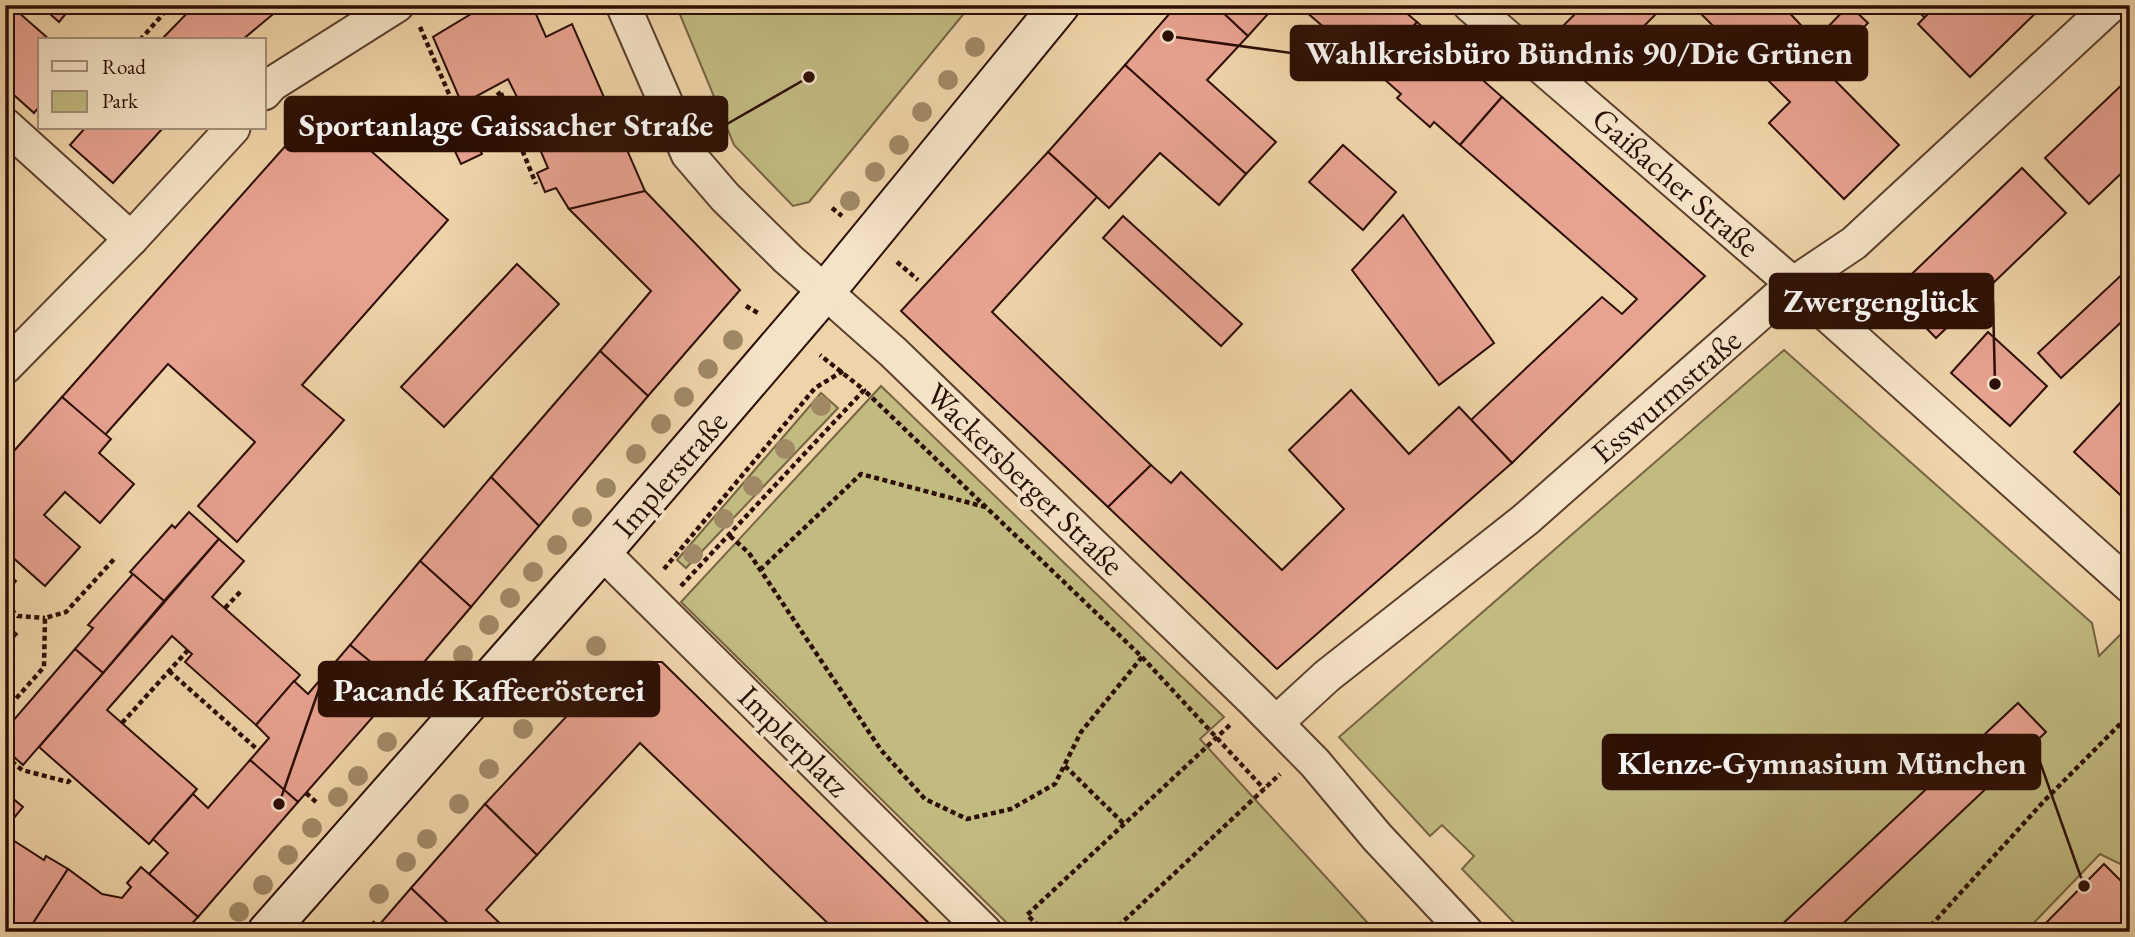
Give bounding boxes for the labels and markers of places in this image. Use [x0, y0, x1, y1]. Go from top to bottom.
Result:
callout: Wahlkreisbüro Bündnis 90/Die Grünen [1291, 26, 1867, 80]
callout: Sportanlage Gaissacher Straße [285, 97, 727, 151]
callout: Zwergenglück [1770, 274, 1993, 328]
callout: Pacandé Kaffeerösterei [319, 662, 659, 716]
callout: Klenze-Gymnasium München [1603, 735, 2040, 789]

